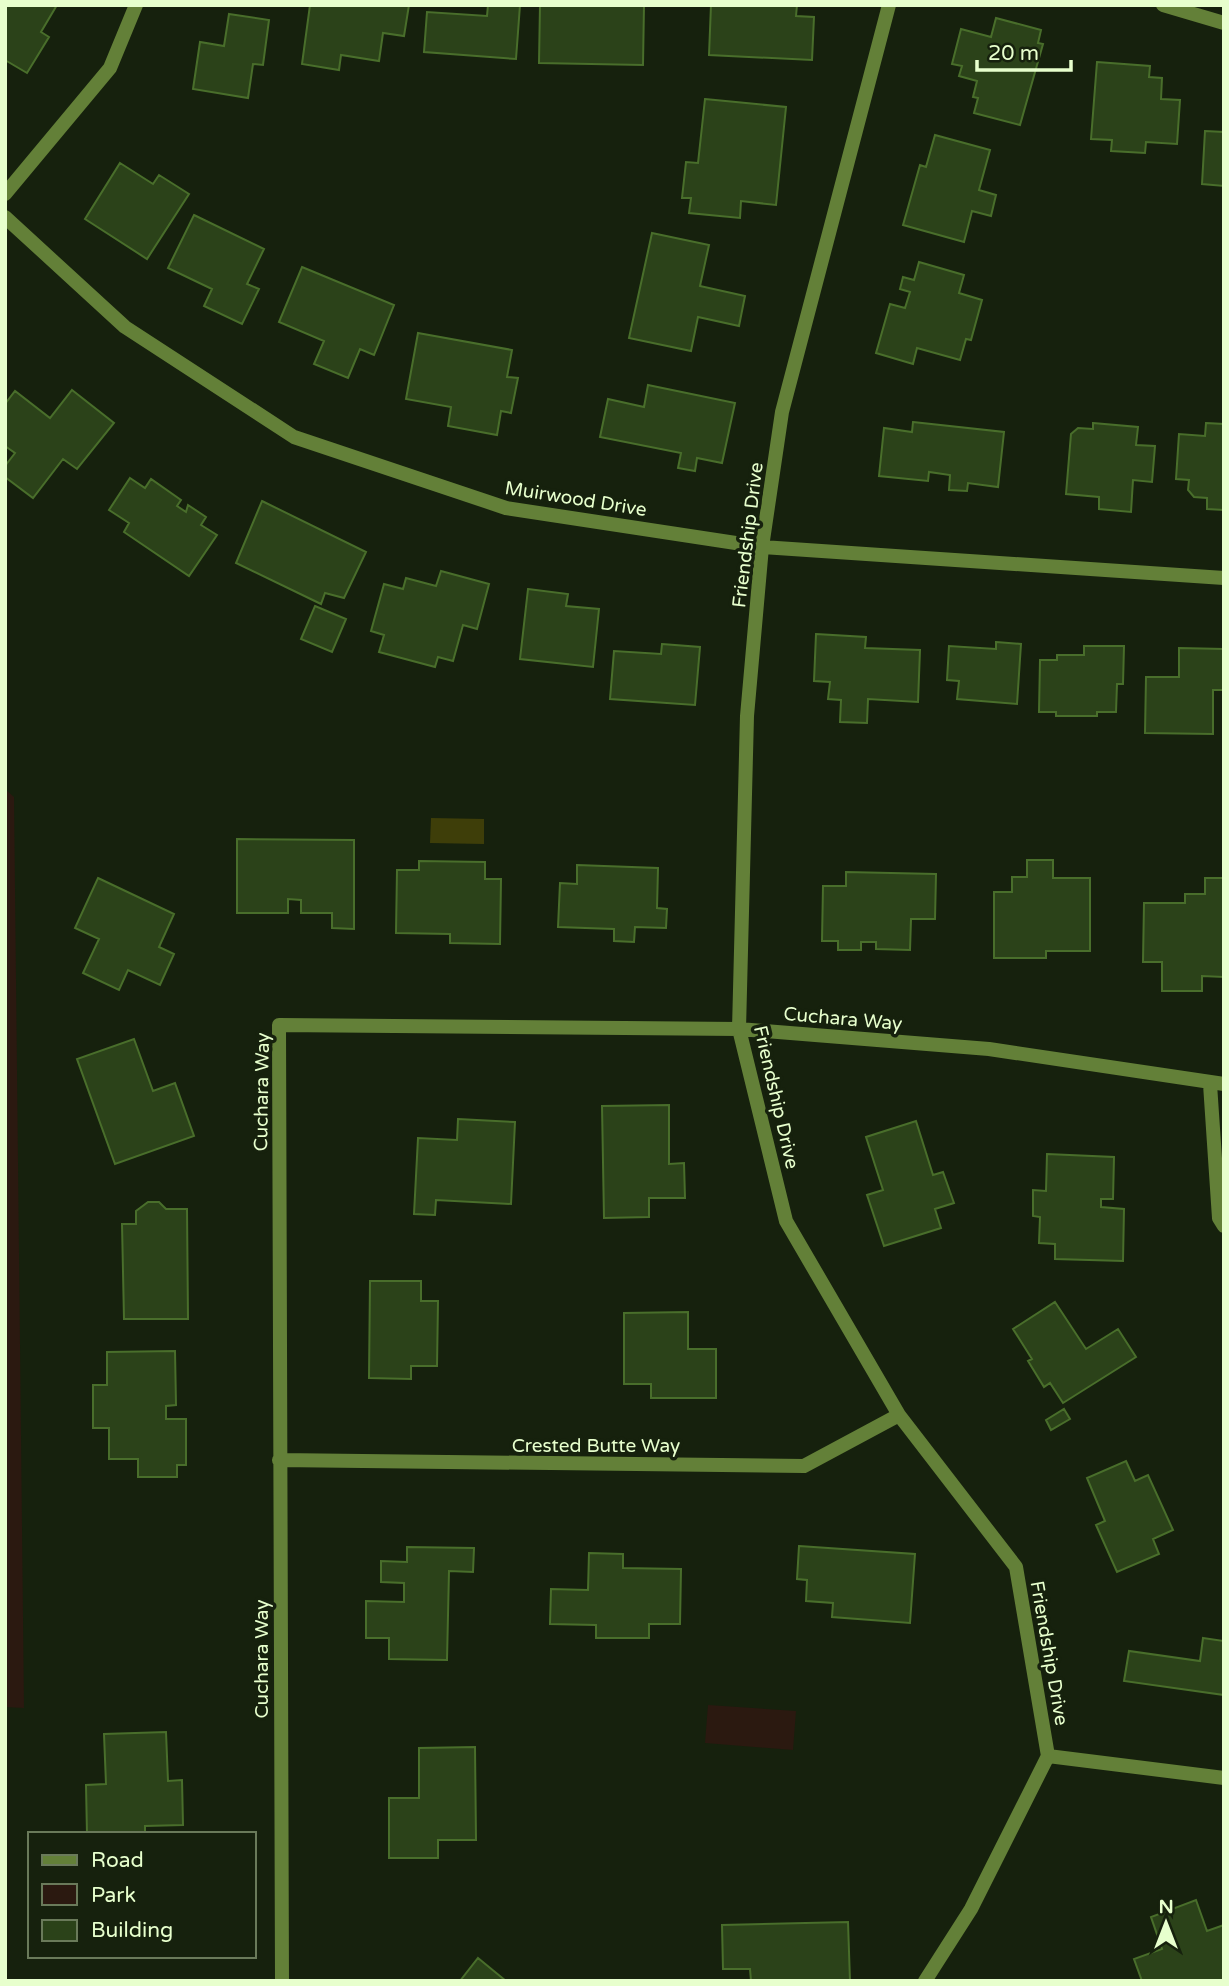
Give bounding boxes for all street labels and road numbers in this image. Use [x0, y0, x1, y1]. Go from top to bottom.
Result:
street label: Friendship Drive [728, 461, 768, 609]
street label: Muirwood Drive [503, 477, 648, 521]
street label: Cuchara Way [783, 1003, 903, 1035]
street label: Friendship Drive [749, 1023, 803, 1171]
street label: Cuchara Way [250, 1032, 274, 1152]
street label: Crested Butte Way [512, 1435, 680, 1457]
street label: Friendship Drive [1025, 1579, 1073, 1727]
street label: Cuchara Way [251, 1600, 273, 1719]

